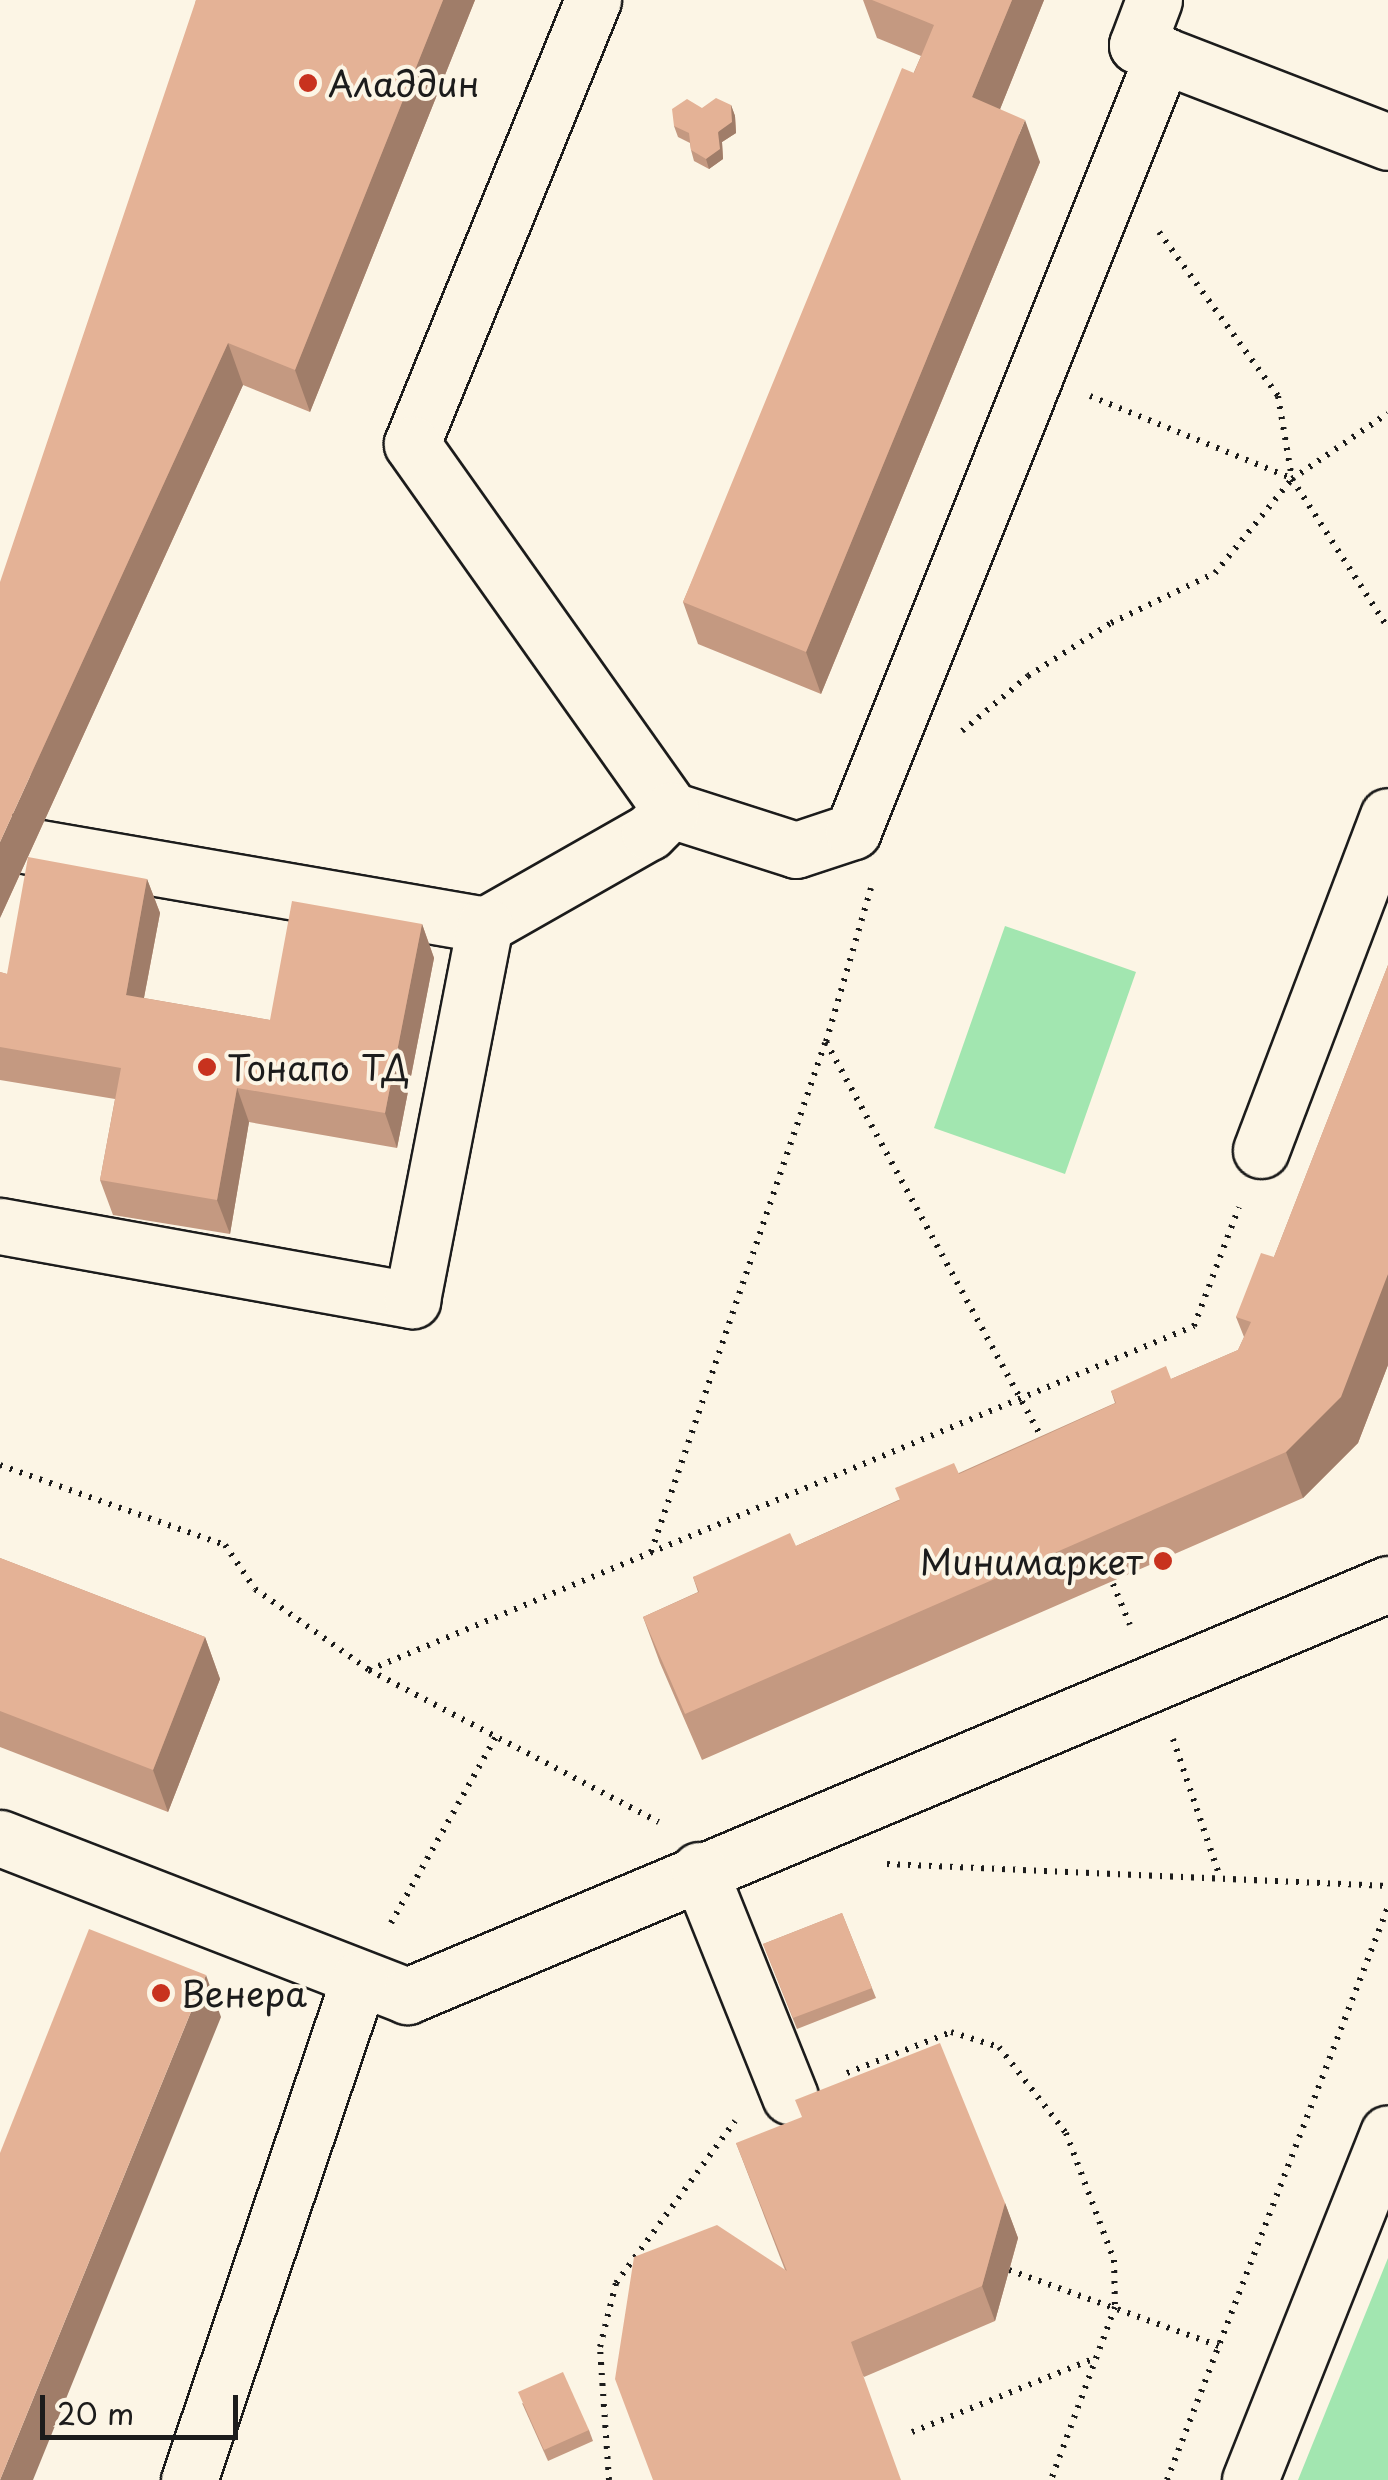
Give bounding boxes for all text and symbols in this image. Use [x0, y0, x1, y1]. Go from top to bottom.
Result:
place label: Аладдин [328, 62, 479, 104]
marker: Аладдин [297, 72, 319, 94]
place label: Тонапо ТД [227, 1046, 410, 1088]
marker: Тонапо ТД [196, 1056, 218, 1078]
place label: Минимаркет [920, 1540, 1143, 1582]
marker: Минимаркет [1152, 1550, 1174, 1572]
place label: Венера [181, 1972, 307, 2014]
marker: Венера [150, 1982, 172, 2004]
scale bar [45, 2375, 242, 2437]
text: 20 m [57, 2390, 134, 2435]

